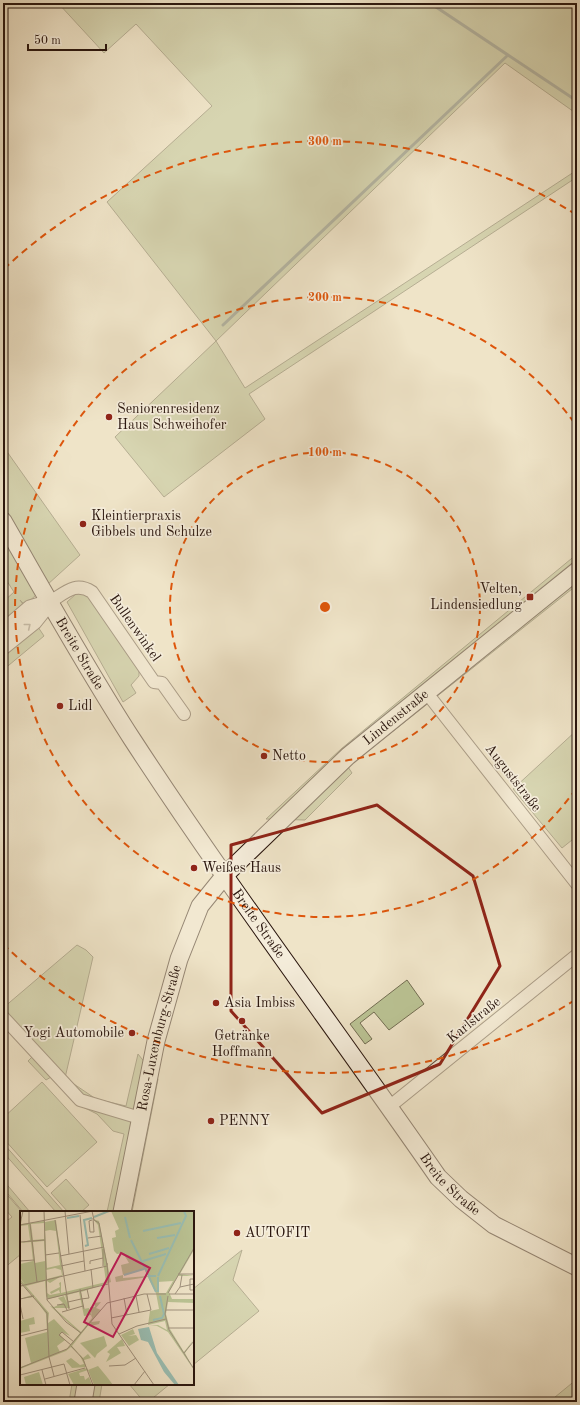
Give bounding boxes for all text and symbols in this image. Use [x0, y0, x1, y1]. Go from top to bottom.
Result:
scale bar [28, 26, 106, 52]
text: 50 m [34, 34, 61, 47]
text: 300 m [308, 136, 342, 148]
text: 200 m [308, 292, 342, 304]
place label: Seniorenresidenz Haus Schweihofer [117, 402, 227, 432]
marker: Seniorenresidenz Haus Schweihofer [104, 412, 114, 422]
text: 100 m [308, 447, 342, 459]
place label: Kleintierpraxis Gibbels und Schulze [91, 509, 212, 539]
marker: Kleintierpraxis Gibbels und Schulze [78, 519, 88, 529]
place label: Velten, Lindensiedlung [430, 582, 522, 612]
street label: Bullenwinkel [107, 592, 163, 664]
marker: Velten, Lindensiedlung [525, 592, 535, 602]
centre of rings [318, 600, 332, 614]
street label: Breite Straße [53, 615, 106, 692]
one-way arrow [24, 624, 31, 631]
street label: Lindenstraße [361, 687, 431, 748]
place label: Lidl [68, 699, 92, 713]
marker: Lidl [55, 701, 65, 711]
street label: Auguststraße [482, 742, 544, 814]
place label: Netto [272, 749, 306, 763]
marker: Netto [259, 751, 269, 761]
place label: Weißes Haus [202, 861, 281, 875]
marker: Weißes Haus [189, 863, 199, 873]
street label: Breite Straße [229, 886, 287, 961]
street label: Rosa-Luxemburg-Straße [135, 963, 184, 1112]
street label: Karlstraße [445, 994, 503, 1046]
place label: Asia Imbiss [224, 996, 295, 1010]
marker: Asia Imbiss [211, 998, 221, 1008]
marker: Getränke Hoffmann [237, 1016, 247, 1026]
place label: Yogi Automobile [23, 1026, 124, 1040]
marker: Yogi Automobile [127, 1028, 137, 1038]
place label: Getränke Hoffmann [212, 1029, 273, 1059]
place label: PENNY [219, 1114, 270, 1128]
marker: PENNY [206, 1116, 216, 1126]
street label: Breite Straße [417, 1151, 483, 1218]
inset map [20, 1211, 194, 1385]
place label: AUTOFIT [245, 1226, 310, 1240]
marker: AUTOFIT [232, 1228, 242, 1238]

